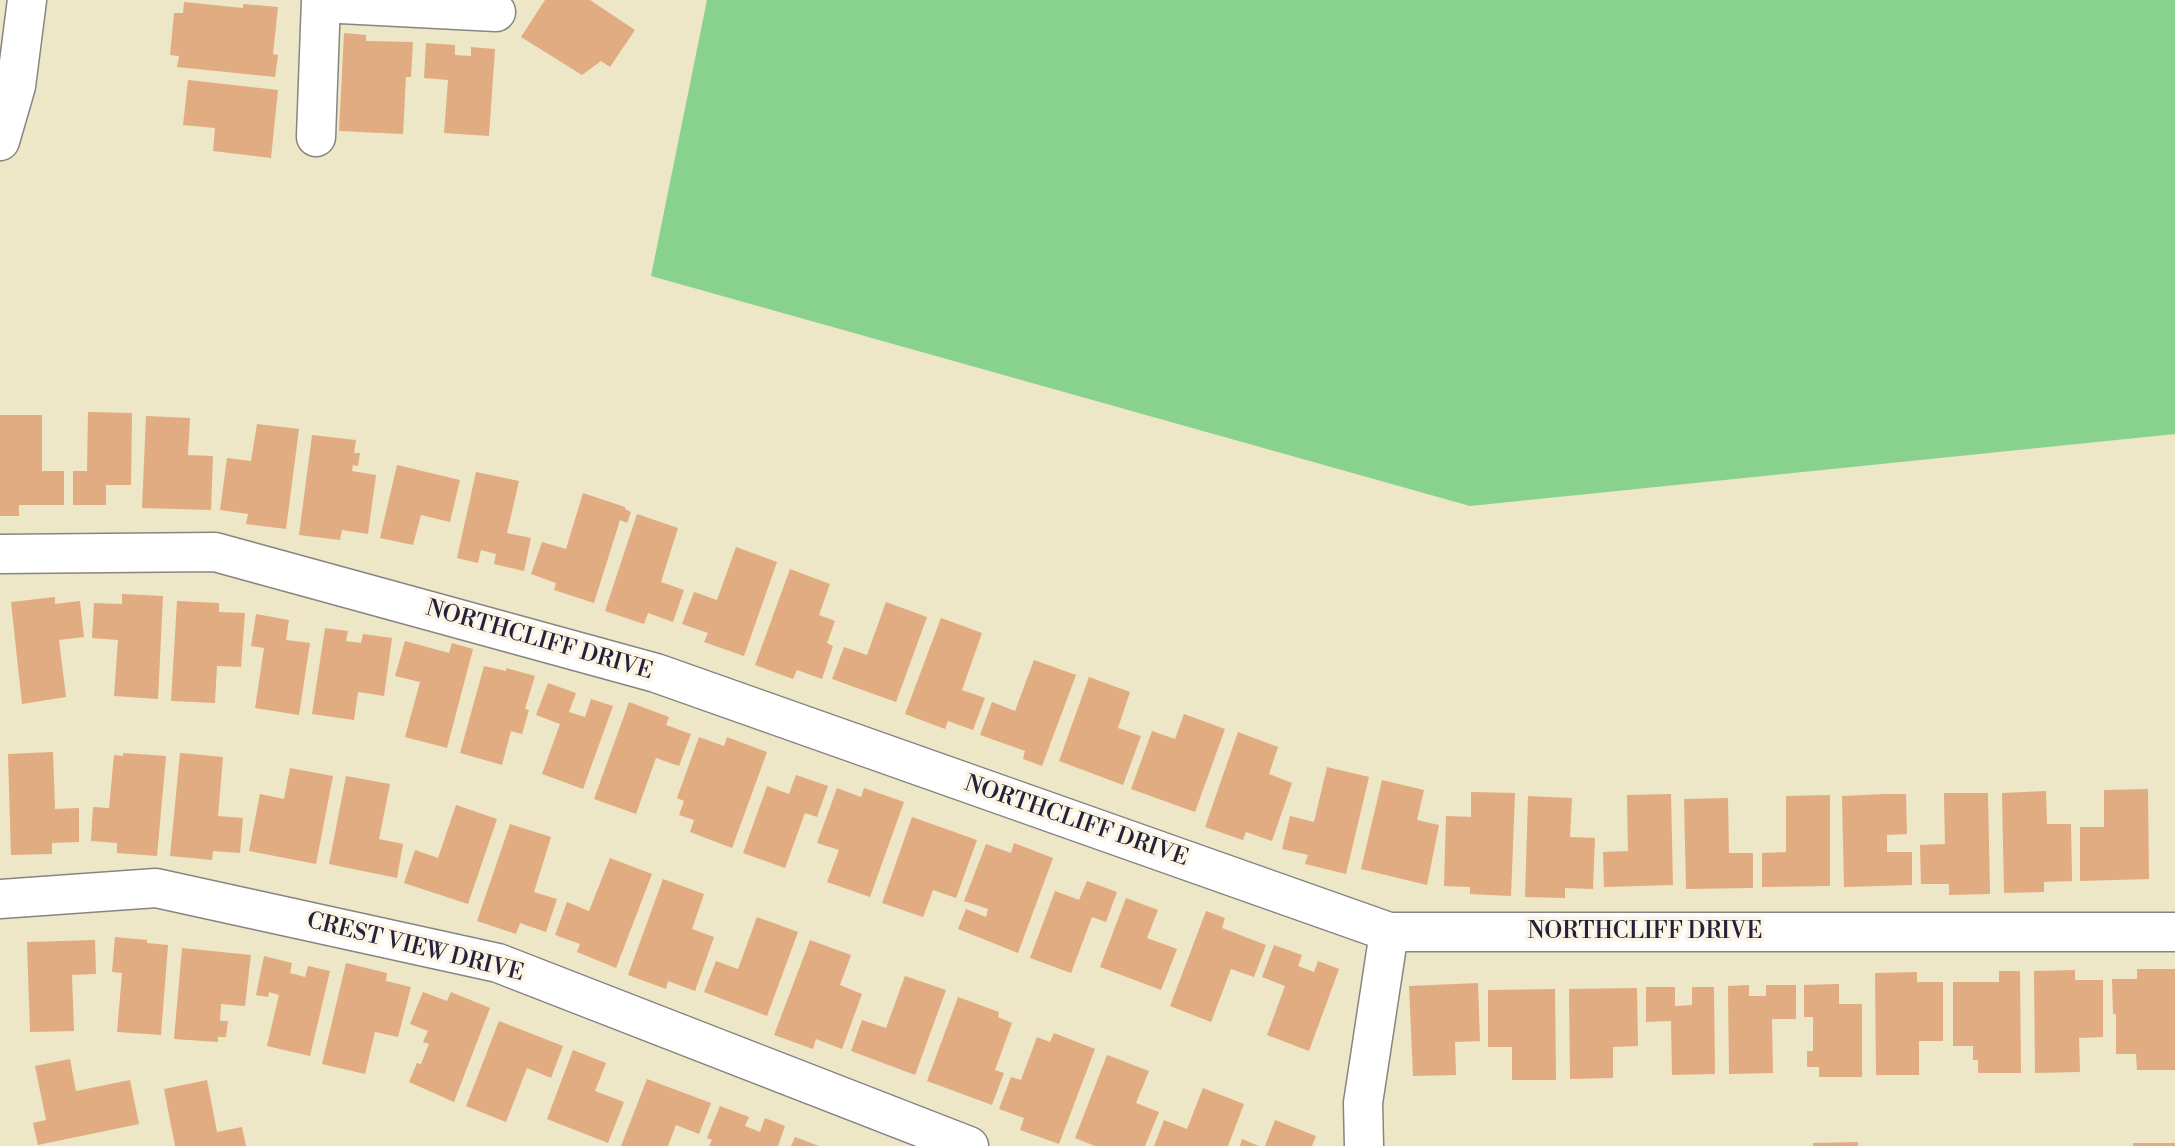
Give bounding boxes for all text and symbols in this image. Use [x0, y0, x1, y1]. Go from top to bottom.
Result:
street label: NORTHCLIFF DRIVE [422, 595, 656, 687]
street label: NORTHCLIFF DRIVE [961, 771, 1191, 873]
street label: CREST VIEW DRIVE [304, 908, 526, 988]
street label: NORTHCLIFF DRIVE [1528, 918, 1762, 946]

